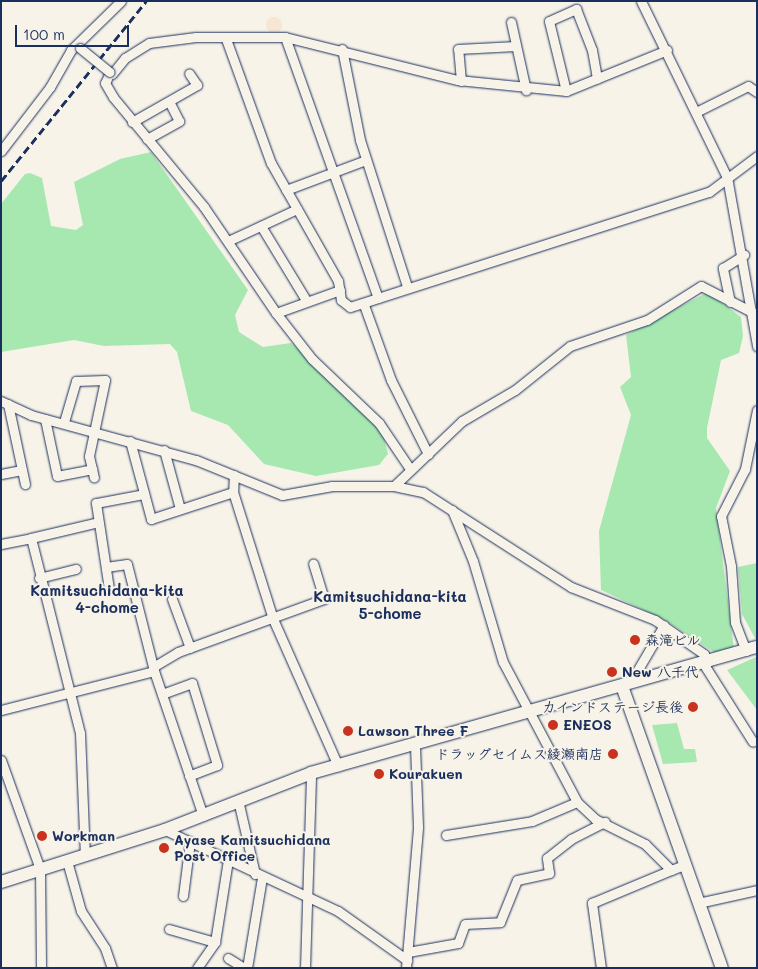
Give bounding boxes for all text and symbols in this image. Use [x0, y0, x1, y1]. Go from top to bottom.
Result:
scale bar [18, 15, 131, 47]
text: 100 m [23, 24, 65, 44]
district label: Kamitsuchidana-kita 4-chome [30, 581, 184, 616]
district label: Kamitsuchidana-kita 5-chome [313, 587, 467, 622]
place label: 森滝ビル [645, 632, 701, 648]
marker: 森滝ビル [629, 634, 641, 646]
place label: New 八千代 [622, 664, 699, 680]
marker: New 八千代 [606, 666, 618, 678]
place label: カインドステージ長後 [543, 699, 683, 715]
marker: カインドステージ長後 [687, 701, 699, 713]
place label: ENEOS [563, 717, 612, 733]
marker: ENEOS [547, 719, 559, 731]
place label: Lawson Three F [358, 723, 469, 739]
marker: Lawson Three F [342, 725, 354, 737]
place label: ドラッグセイムス綾瀬南店 [435, 746, 603, 762]
marker: ドラッグセイムス綾瀬南店 [607, 748, 619, 760]
place label: Kourakuen [389, 766, 463, 782]
marker: Kourakuen [373, 768, 385, 780]
place label: Workman [52, 828, 115, 844]
marker: Workman [36, 830, 48, 842]
place label: Ayase Kamitsuchidana Post Office [174, 832, 331, 864]
marker: Ayase Kamitsuchidana Post Office [158, 842, 170, 854]

